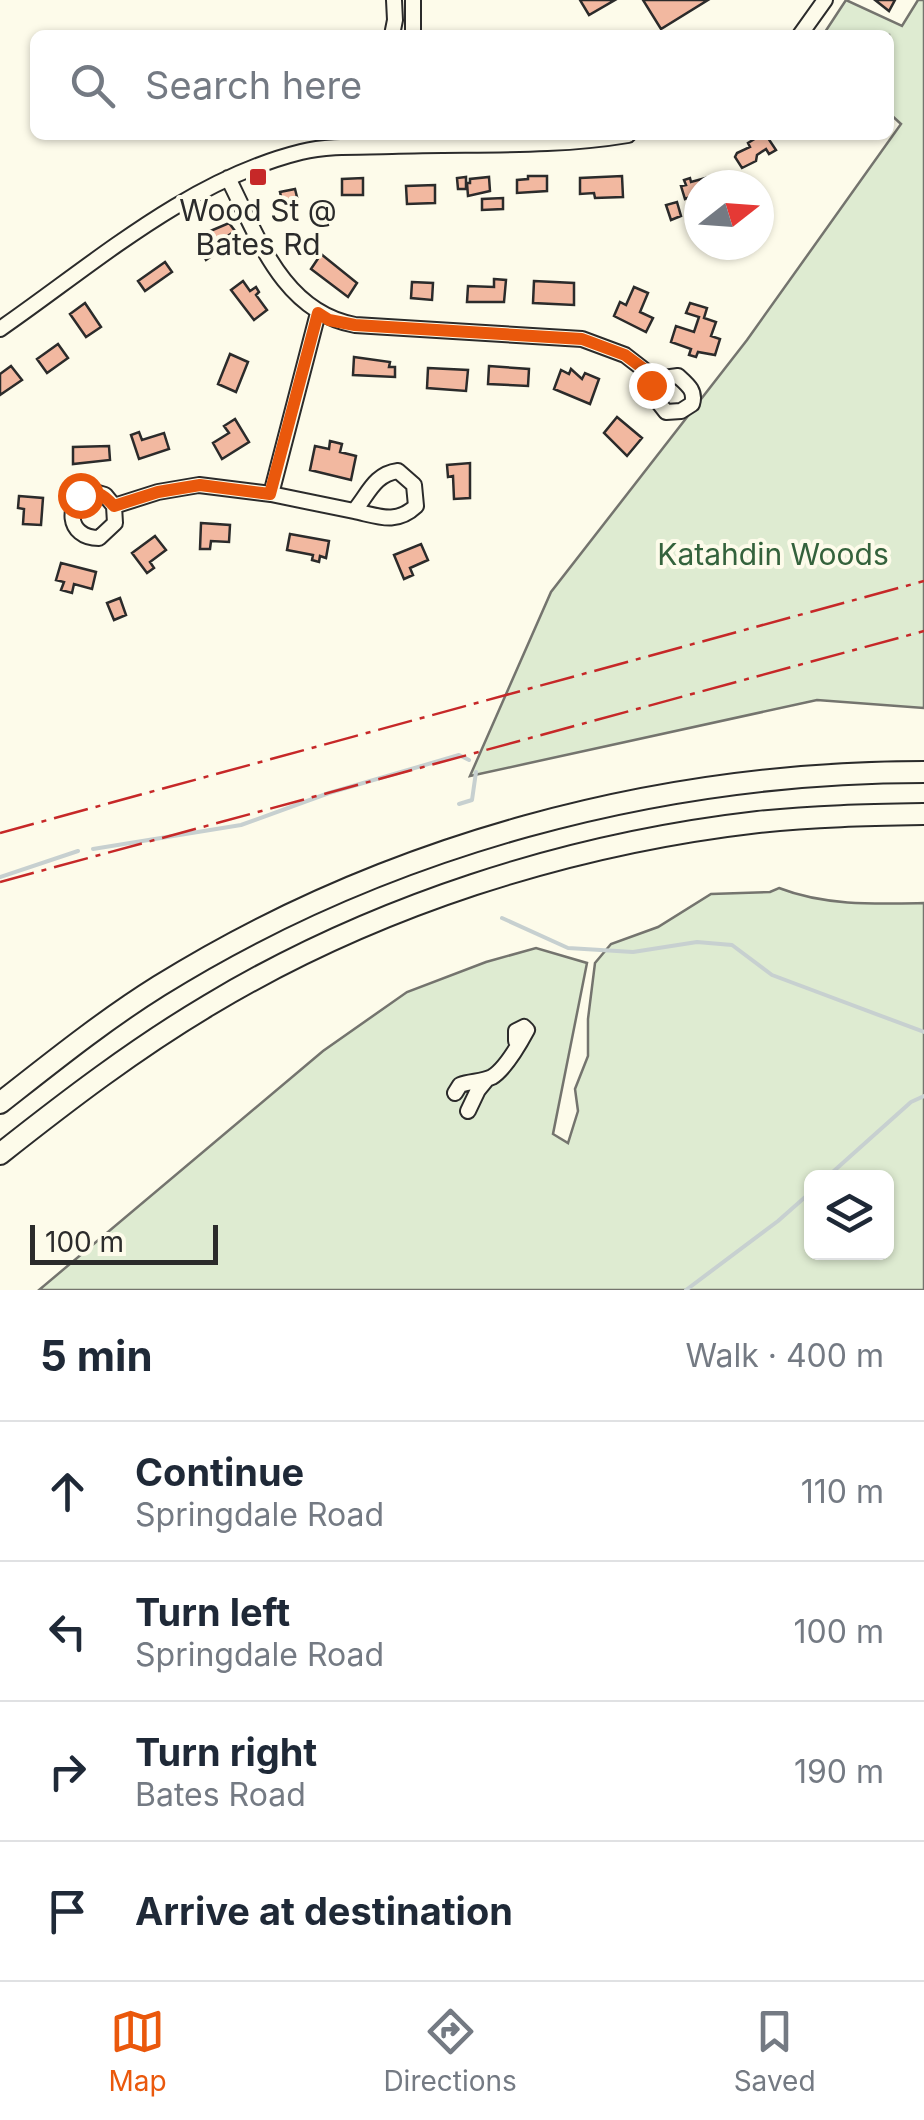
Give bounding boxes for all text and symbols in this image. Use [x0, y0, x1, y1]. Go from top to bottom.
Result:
search box [30, 30, 894, 140]
icon: search [65, 58, 120, 113]
text: Search here [145, 62, 362, 108]
marker: Wood St @ Bates Rd [247, 166, 269, 188]
north arrow [684, 170, 774, 260]
place label: Wood St @ Bates Rd [179, 192, 337, 262]
route end [629, 363, 675, 409]
route start [58, 473, 104, 519]
park label: Katahdin Woods [657, 536, 889, 572]
map controls [804, 1170, 894, 1260]
button: layers [804, 1170, 894, 1260]
scale bar [30, 1220, 218, 1264]
text: 100 m [45, 1225, 124, 1259]
text: 5 min [40, 1330, 153, 1381]
text: Walk · 400 m [686, 1336, 884, 1375]
text: Continue [135, 1449, 304, 1495]
icon: ahead [40, 1464, 95, 1519]
text: 110 m [801, 1472, 884, 1511]
text: Springdale Road [135, 1495, 384, 1534]
text: Turn left [135, 1589, 290, 1635]
icon: left [40, 1604, 95, 1659]
text: 100 m [794, 1612, 884, 1651]
text: Springdale Road [135, 1635, 384, 1674]
text: Turn right [135, 1729, 317, 1775]
icon: right [40, 1744, 95, 1799]
text: 190 m [794, 1752, 884, 1791]
text: Bates Road [135, 1775, 306, 1814]
icon: arrive [40, 1884, 95, 1939]
text: Arrive at destination [135, 1888, 513, 1934]
tab: Map [108, 2004, 167, 2098]
tab: Directions [383, 2004, 517, 2098]
tab: Saved [734, 2004, 816, 2098]

